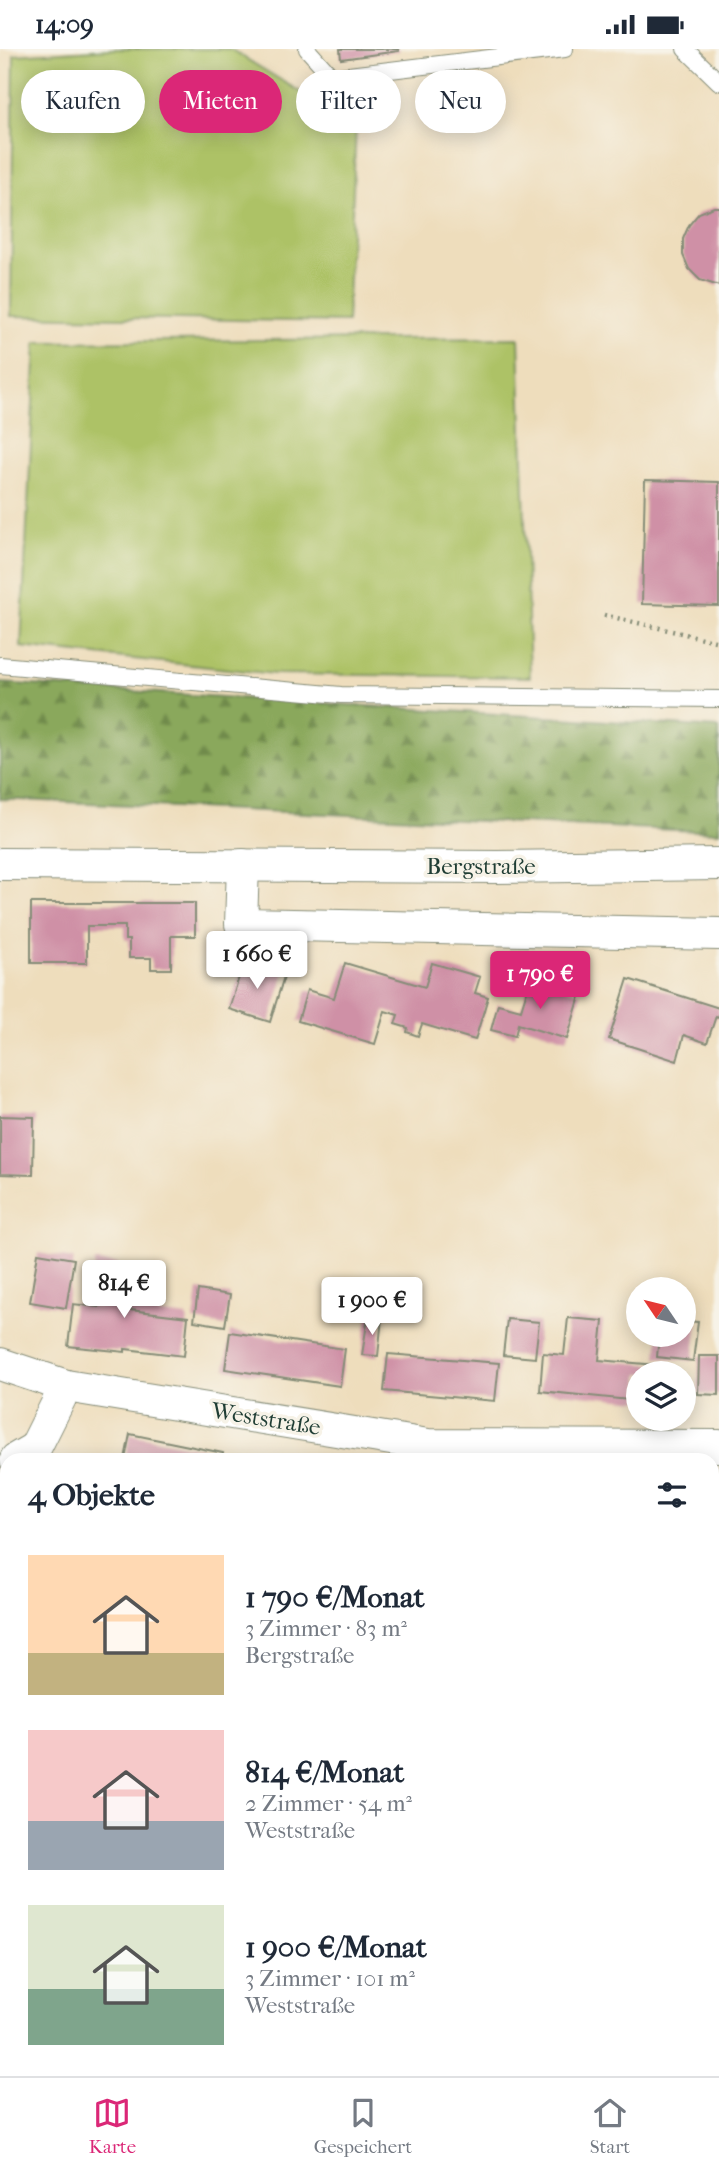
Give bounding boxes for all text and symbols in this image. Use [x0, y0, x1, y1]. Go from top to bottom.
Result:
text: 14:09 [35, 9, 94, 40]
chip: Kaufen [21, 70, 145, 133]
chip: Mieten [159, 70, 282, 133]
chip: Filter [296, 70, 401, 133]
chip: Neu [415, 70, 506, 133]
street label: Bergstraße [426, 853, 536, 880]
pin: 1 660 € [192, 932, 322, 991]
text: 1 660 € [222, 940, 292, 967]
pin: 1 790 € [475, 951, 605, 1011]
text: 1 790 € [506, 960, 574, 987]
pin: 814 € [75, 1261, 173, 1320]
text: 814 € [98, 1269, 150, 1296]
pin: 1 900 € [307, 1277, 437, 1337]
north arrow [626, 1277, 696, 1347]
map controls [626, 1277, 696, 1431]
text: 1 900 € [337, 1286, 407, 1313]
button: layers [626, 1361, 696, 1431]
street label: Weststraße [208, 1397, 323, 1441]
icon: filters [653, 1476, 691, 1514]
text: 4 Objekte [28, 1478, 155, 1513]
text: 1 790 €/Monat [245, 1580, 425, 1615]
icon: home [84, 1583, 168, 1667]
text: 3 Zimmer · 83 m² [245, 1615, 407, 1642]
text: Bergstraße [245, 1642, 354, 1669]
text: 814 €/Monat [245, 1755, 404, 1790]
icon: home [84, 1758, 168, 1842]
text: 2 Zimmer · 54 m² [245, 1790, 412, 1817]
text: Weststraße [245, 1817, 355, 1844]
text: 1 900 €/Monat [245, 1930, 427, 1965]
icon: home [84, 1933, 168, 2017]
text: 3 Zimmer · 101 m² [245, 1965, 415, 1992]
text: Weststraße [245, 1992, 355, 2019]
tab: Karte [89, 2094, 136, 2158]
tab: Gespeichert [314, 2094, 412, 2158]
tab: Start [590, 2094, 630, 2158]

